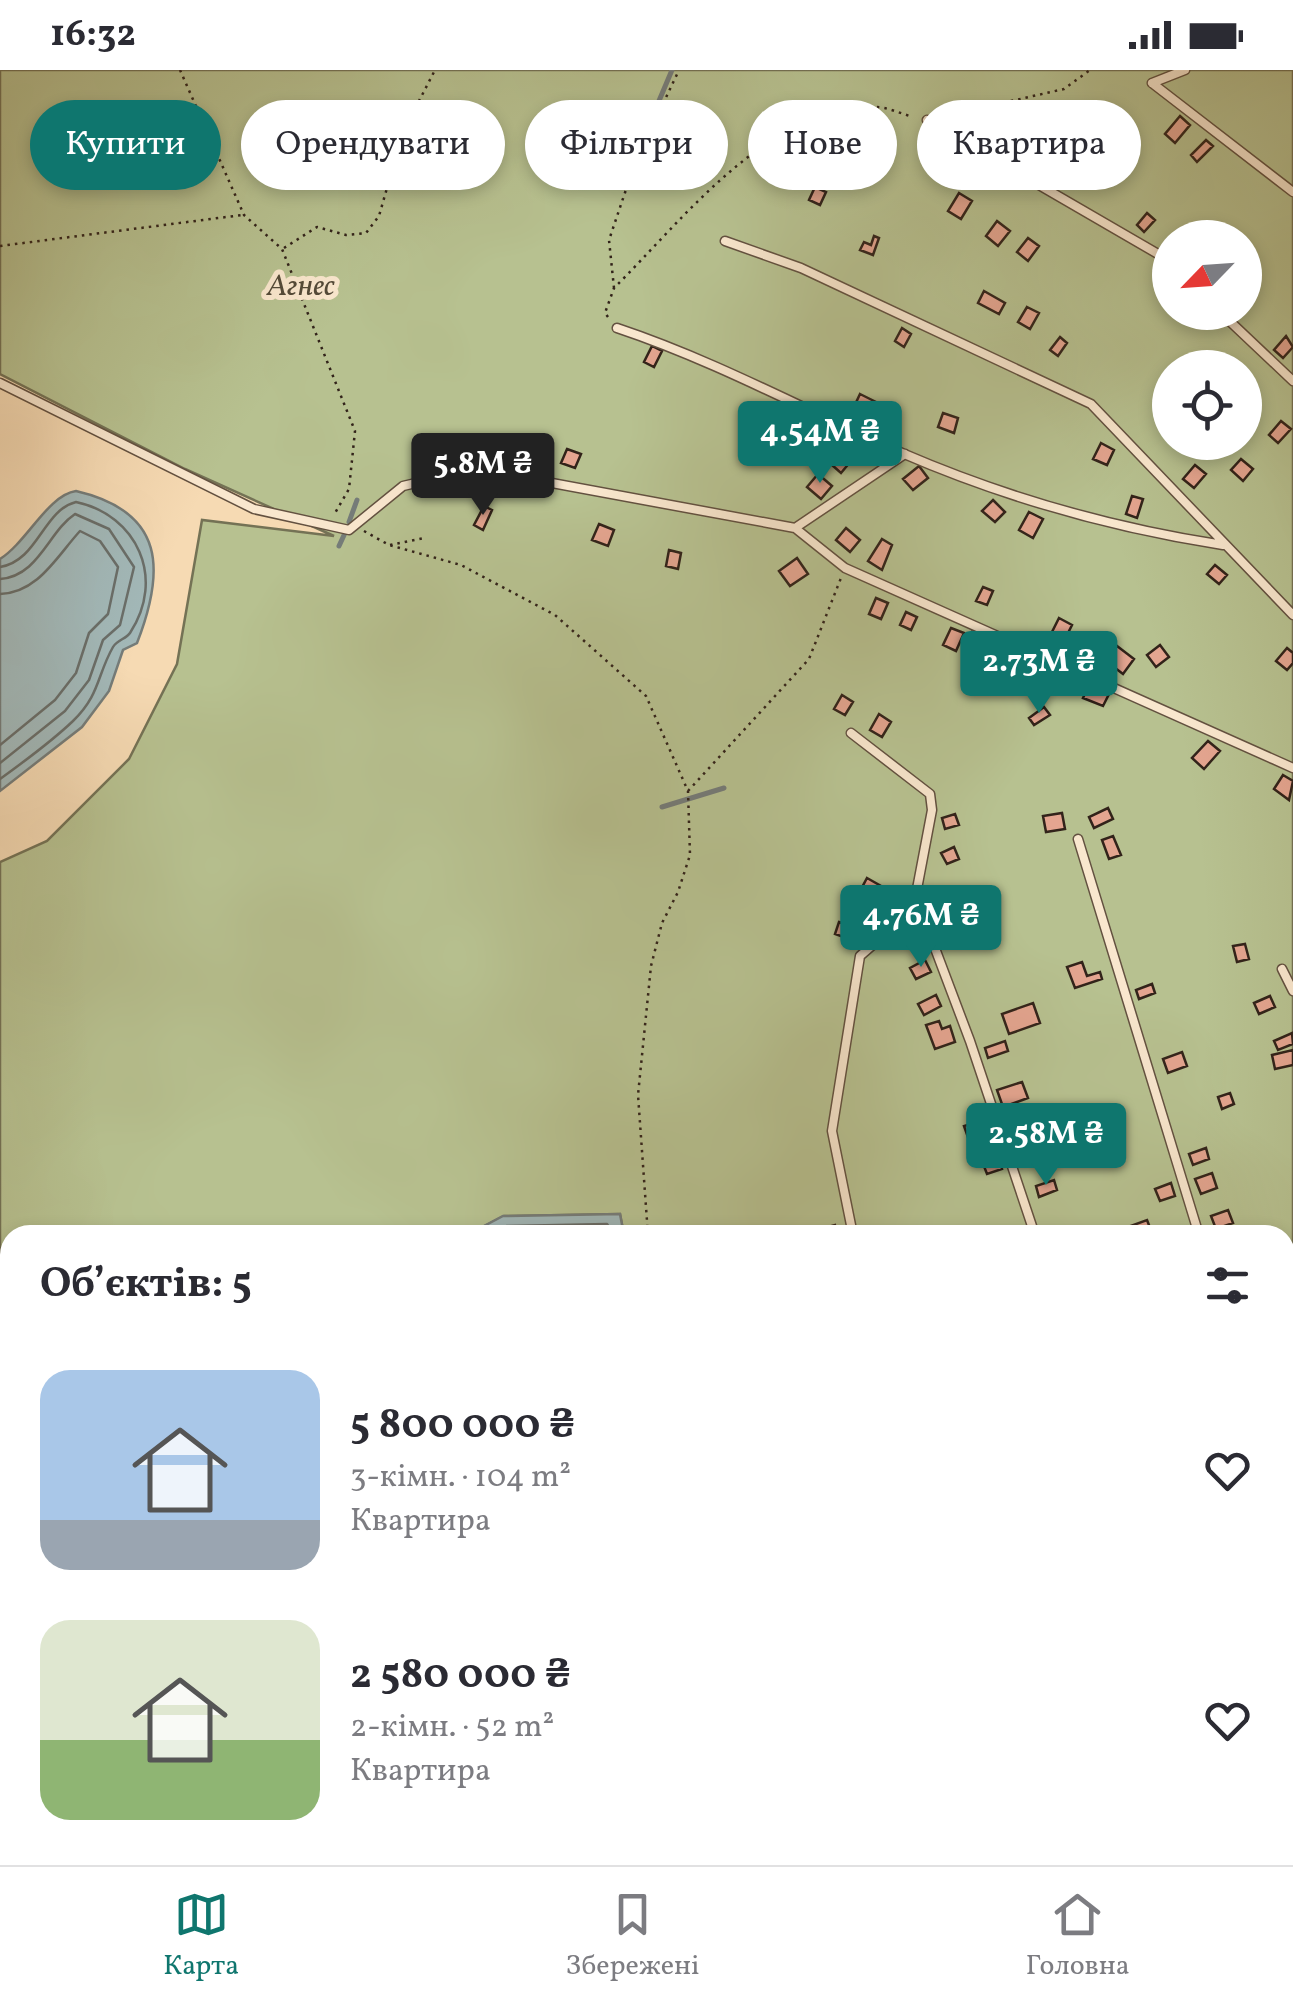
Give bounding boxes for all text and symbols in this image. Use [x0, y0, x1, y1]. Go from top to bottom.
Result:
text: 16:32 [50, 9, 136, 62]
chip: Купити [30, 100, 221, 190]
chip: Орендувати [241, 100, 505, 190]
chip: Фільтри [525, 100, 728, 190]
chip: Нове [748, 100, 897, 190]
chip: Квартира [917, 100, 1141, 190]
north arrow [1152, 220, 1262, 330]
map controls [1152, 220, 1262, 460]
park label: Агнес [266, 266, 335, 308]
button: locate [1152, 350, 1262, 460]
pin: 4.54M ₴ [728, 401, 912, 486]
text: 4.54M ₴ [760, 411, 880, 455]
pin: 5.8M ₴ [402, 433, 564, 518]
text: 5.8M ₴ [433, 443, 533, 487]
pin: 2.73M ₴ [947, 631, 1131, 716]
text: 2.73M ₴ [982, 641, 1096, 685]
pin: 4.76M ₴ [829, 885, 1013, 970]
text: 4.76M ₴ [862, 895, 980, 939]
pin: 2.58M ₴ [954, 1103, 1138, 1188]
text: 2.58M ₴ [988, 1113, 1104, 1157]
text: Об’єктів: 5 [40, 1256, 252, 1315]
icon: filters [1200, 1258, 1255, 1313]
text: 5 800 000 ₴ [350, 1397, 575, 1456]
icon: home [120, 1410, 240, 1530]
icon: heart [1200, 1443, 1255, 1498]
text: 3-кімн. · 104 m² [350, 1456, 571, 1500]
text: Квартира [350, 1500, 491, 1544]
text: 2 580 000 ₴ [350, 1647, 571, 1706]
icon: home [120, 1660, 240, 1780]
icon: heart [1200, 1693, 1255, 1748]
text: 2-кімн. · 52 m² [350, 1706, 554, 1750]
text: Квартира [350, 1750, 491, 1794]
tab: Карта [163, 1887, 239, 1986]
tab: Збережені [565, 1887, 699, 1986]
tab: Головна [1026, 1887, 1130, 1986]

